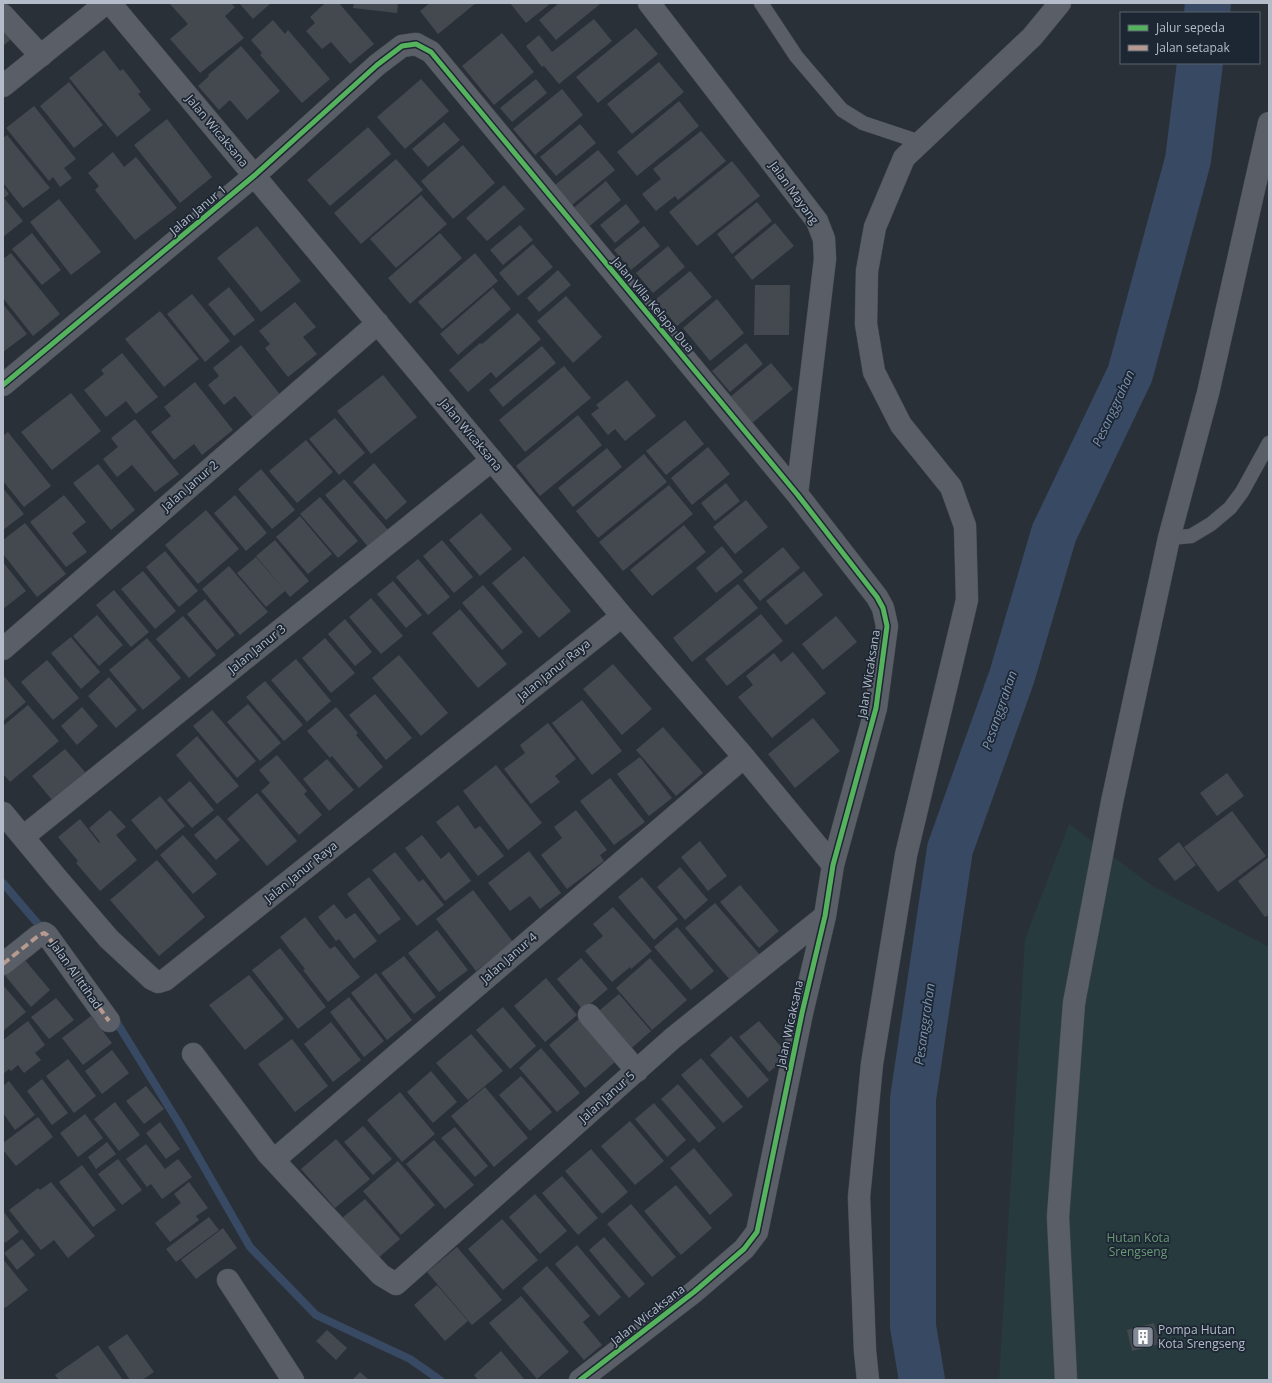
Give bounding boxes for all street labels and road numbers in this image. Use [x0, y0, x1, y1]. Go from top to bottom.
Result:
street label: Jalan Wicaksana [182, 90, 253, 170]
street label: Jalan Mayang [765, 157, 823, 228]
street label: Jalan Janur 1 [165, 181, 230, 239]
street label: Jalan Villa Kelapa Dua [608, 253, 698, 356]
street label: Jalan Wicaksana [436, 394, 507, 474]
street label: Jalan Janur 2 [157, 456, 222, 516]
street label: Jalan Janur 3 [224, 620, 289, 678]
street label: Jalan Wicaksana [853, 628, 884, 720]
street label: Jalan Janur Raya [513, 635, 594, 705]
street label: Jalan Janur Raya [260, 837, 341, 907]
street label: Jalan Janur 4 [476, 928, 541, 988]
street label: Jalan Al Ittihad [46, 936, 106, 1012]
street label: Jalan Wicaksana [772, 978, 807, 1070]
street label: Jalan Janur 5 [574, 1067, 638, 1127]
street label: Jalan Wicaksana [606, 1280, 688, 1349]

